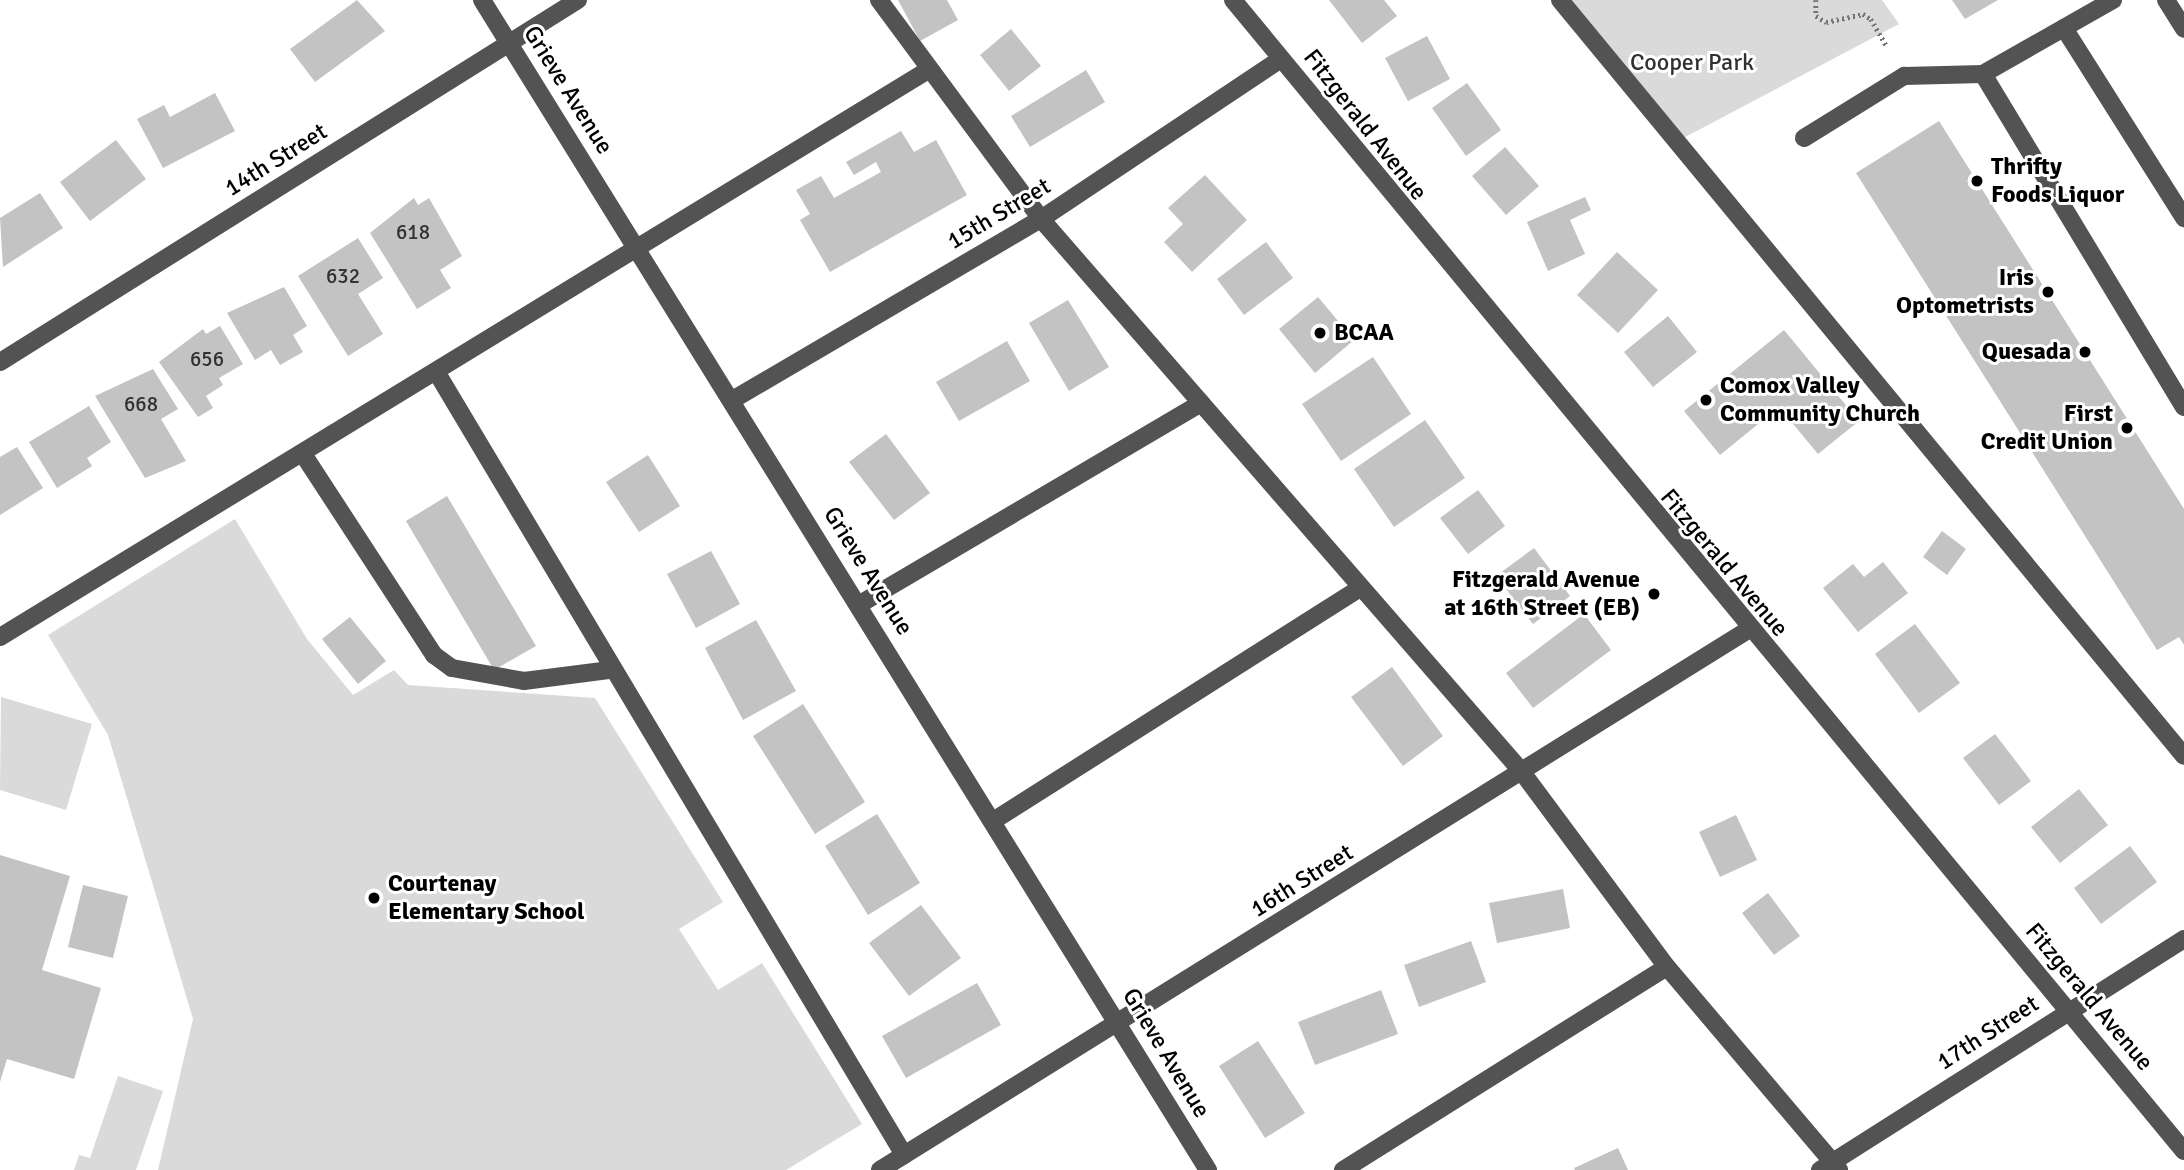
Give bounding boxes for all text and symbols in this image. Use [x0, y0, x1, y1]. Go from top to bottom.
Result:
street label: Grieve Avenue [517, 21, 619, 159]
street label: Fitzgerald Avenue [1297, 44, 1433, 206]
park label: Cooper Park [1630, 49, 1754, 77]
street label: 14th Street [220, 117, 332, 203]
place label: Thrifty Foods Liquor [1991, 153, 2124, 209]
street label: 15th Street [942, 172, 1056, 256]
marker: Thrifty Foods Liquor [1969, 173, 1985, 189]
house number: 618 [396, 219, 430, 245]
house number: 632 [326, 263, 360, 289]
place label: Iris Optometrists [1896, 264, 2034, 320]
marker: Iris Optometrists [2040, 284, 2056, 300]
place label: BCAA [1334, 319, 1394, 347]
marker: BCAA [1312, 325, 1328, 341]
place label: Quesada [1982, 338, 2071, 366]
marker: Quesada [2077, 344, 2093, 360]
house number: 656 [190, 346, 224, 372]
place label: Comox Valley Community Church [1720, 372, 1920, 428]
house number: 668 [124, 391, 158, 417]
marker: Comox Valley Community Church [1698, 392, 1714, 408]
place label: First Credit Union [1981, 400, 2113, 456]
marker: First Credit Union [2119, 420, 2135, 436]
street label: Fitzgerald Avenue [1654, 483, 1794, 643]
street label: Grieve Avenue [817, 502, 919, 640]
place label: Fitzgerald Avenue at 16th Street (EB) [1444, 566, 1640, 622]
marker: Fitzgerald Avenue at 16th Street (EB) [1646, 586, 1662, 602]
street label: 16th Street [1246, 838, 1358, 924]
place label: Courtenay Elementary School [388, 870, 585, 926]
marker: Courtenay Elementary School [366, 890, 382, 906]
street label: Fitzgerald Avenue [2019, 917, 2159, 1077]
street label: Grieve Avenue [1116, 983, 1216, 1123]
street label: 17th Street [1932, 990, 2044, 1076]

